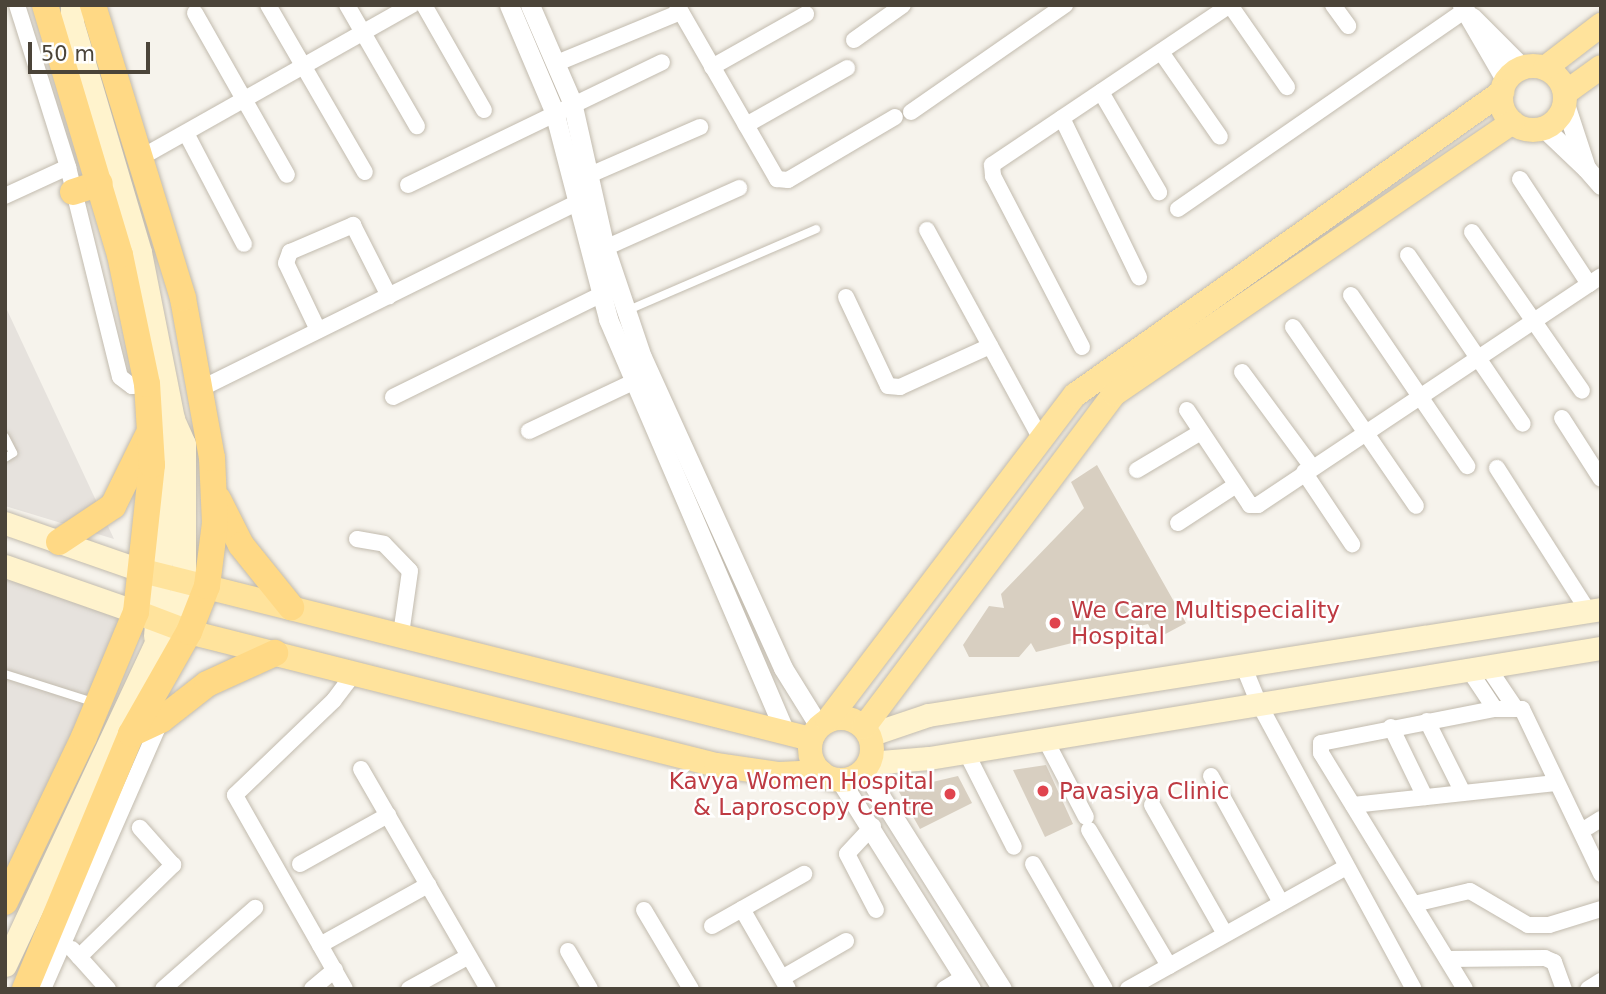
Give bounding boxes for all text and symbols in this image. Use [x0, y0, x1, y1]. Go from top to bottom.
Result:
scale bar [32, 28, 154, 72]
text: 50 m [41, 42, 95, 66]
place label: We Care Multispeciality Hospital [1071, 596, 1340, 650]
marker: We Care Multispeciality Hospital [1045, 613, 1065, 633]
place label: Kavya Women Hospital & Laproscopy Centre [669, 767, 934, 821]
place label: Pavasiya Clinic [1059, 777, 1229, 805]
marker: Pavasiya Clinic [1033, 781, 1053, 801]
marker: Kavya Women Hospital & Laproscopy Centre [940, 784, 960, 804]

